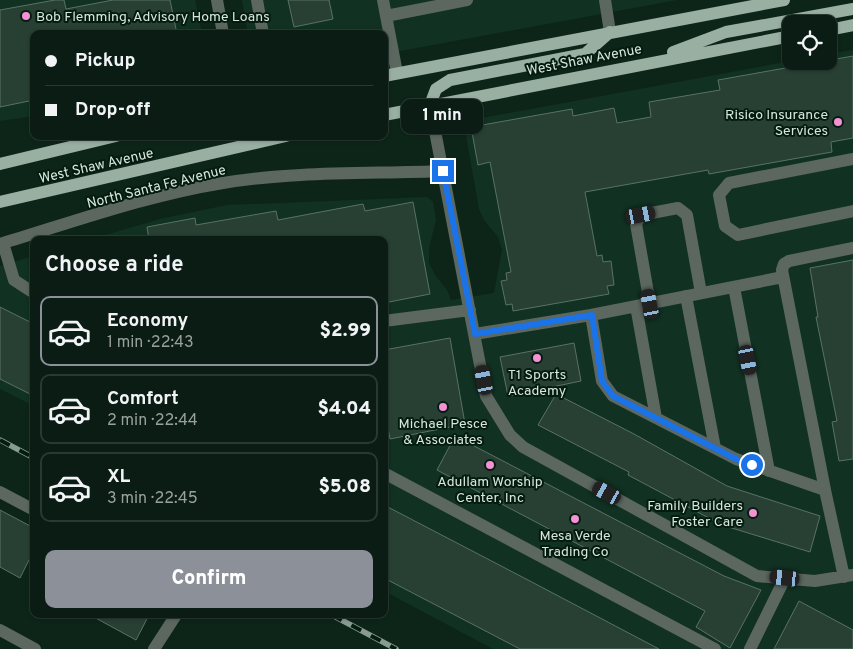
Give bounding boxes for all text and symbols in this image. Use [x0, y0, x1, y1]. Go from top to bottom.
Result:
place label: Bob Flemming, Advisory Home Loans [36, 9, 270, 26]
marker: Bob Flemming, Advisory Home Loans [20, 10, 32, 22]
map controls [782, 15, 837, 70]
button: locate [782, 15, 837, 70]
street label: West Shaw Avenue [525, 41, 643, 80]
text: Pickup [75, 49, 135, 73]
text: Drop-off [75, 98, 150, 122]
callout: 1 min [402, 99, 484, 134]
text: 1 min [422, 106, 462, 126]
place label: Risico Insurance Services [725, 107, 828, 140]
marker: Risico Insurance Services [832, 116, 844, 128]
street label: West Shaw Avenue [37, 145, 155, 188]
route end [432, 160, 454, 182]
street label: North Santa Fe Avenue [85, 162, 228, 213]
car [624, 205, 657, 225]
text: Choose a ride [45, 252, 183, 279]
car [639, 288, 660, 320]
icon: car [47, 309, 92, 354]
text: Economy [107, 309, 188, 333]
text: $2.99 [320, 319, 371, 343]
text: 1 min · 22:43 [107, 333, 194, 353]
car [737, 344, 758, 376]
marker: T1 Sports Academy [531, 352, 543, 364]
car [473, 364, 494, 396]
place label: T1 Sports Academy [508, 367, 566, 400]
icon: car [47, 387, 92, 432]
text: Comfort [107, 387, 179, 411]
text: $4.04 [317, 397, 371, 421]
marker: Michael Pesce & Associates [437, 401, 449, 413]
text: 2 min · 22:44 [107, 411, 198, 431]
place label: Michael Pesce & Associates [398, 416, 488, 449]
route start [741, 454, 763, 476]
marker: Adullam Worship Center, Inc [484, 459, 496, 471]
icon: car [47, 465, 92, 510]
text: XL [107, 465, 130, 489]
place label: Adullam Worship Center, Inc [437, 474, 543, 507]
text: $5.08 [318, 475, 371, 499]
car [590, 479, 623, 507]
text: 3 min · 22:45 [107, 489, 198, 509]
place label: Family Builders Foster Care [647, 498, 743, 531]
marker: Family Builders Foster Care [747, 507, 759, 519]
marker: Mesa Verde Trading Co [569, 513, 581, 525]
place label: Mesa Verde Trading Co [539, 528, 611, 561]
button: Confirm [45, 550, 373, 608]
car [769, 569, 800, 587]

